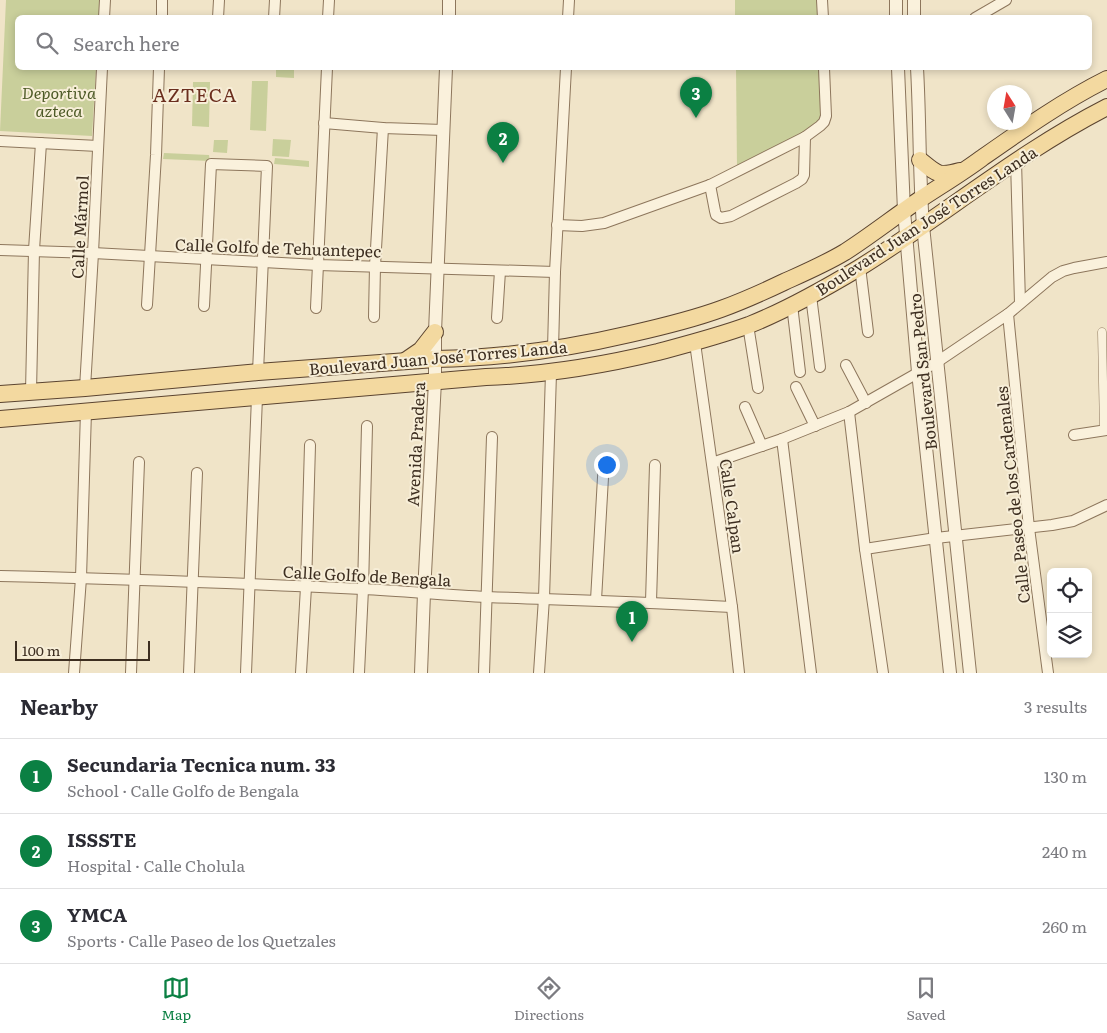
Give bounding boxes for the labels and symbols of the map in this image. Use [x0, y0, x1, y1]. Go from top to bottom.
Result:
pin: 3 [680, 77, 712, 118]
park label: Deportiva azteca [22, 80, 97, 122]
district label: AZTECA [152, 80, 238, 108]
north arrow [987, 85, 1032, 130]
pin: 2 [487, 122, 519, 163]
street label: Boulevard Juan José Torres Landa [811, 139, 1042, 301]
street label: Calle Mármol [64, 175, 94, 279]
street label: Calle Golfo de Tehuantepec [174, 231, 382, 263]
street label: Boulevard San Pedro [902, 292, 942, 452]
street label: Boulevard Juan José Torres Landa [308, 334, 569, 380]
street label: Avenida Pradera [400, 381, 430, 507]
street label: Calle Paseo de los Cardenales [989, 385, 1035, 605]
your location [594, 452, 620, 478]
street label: Calle Calpan [714, 457, 752, 555]
street label: Calle Golfo de Bengala [282, 559, 452, 591]
pin: 1 [616, 601, 648, 642]
scale bar [15, 638, 150, 661]

